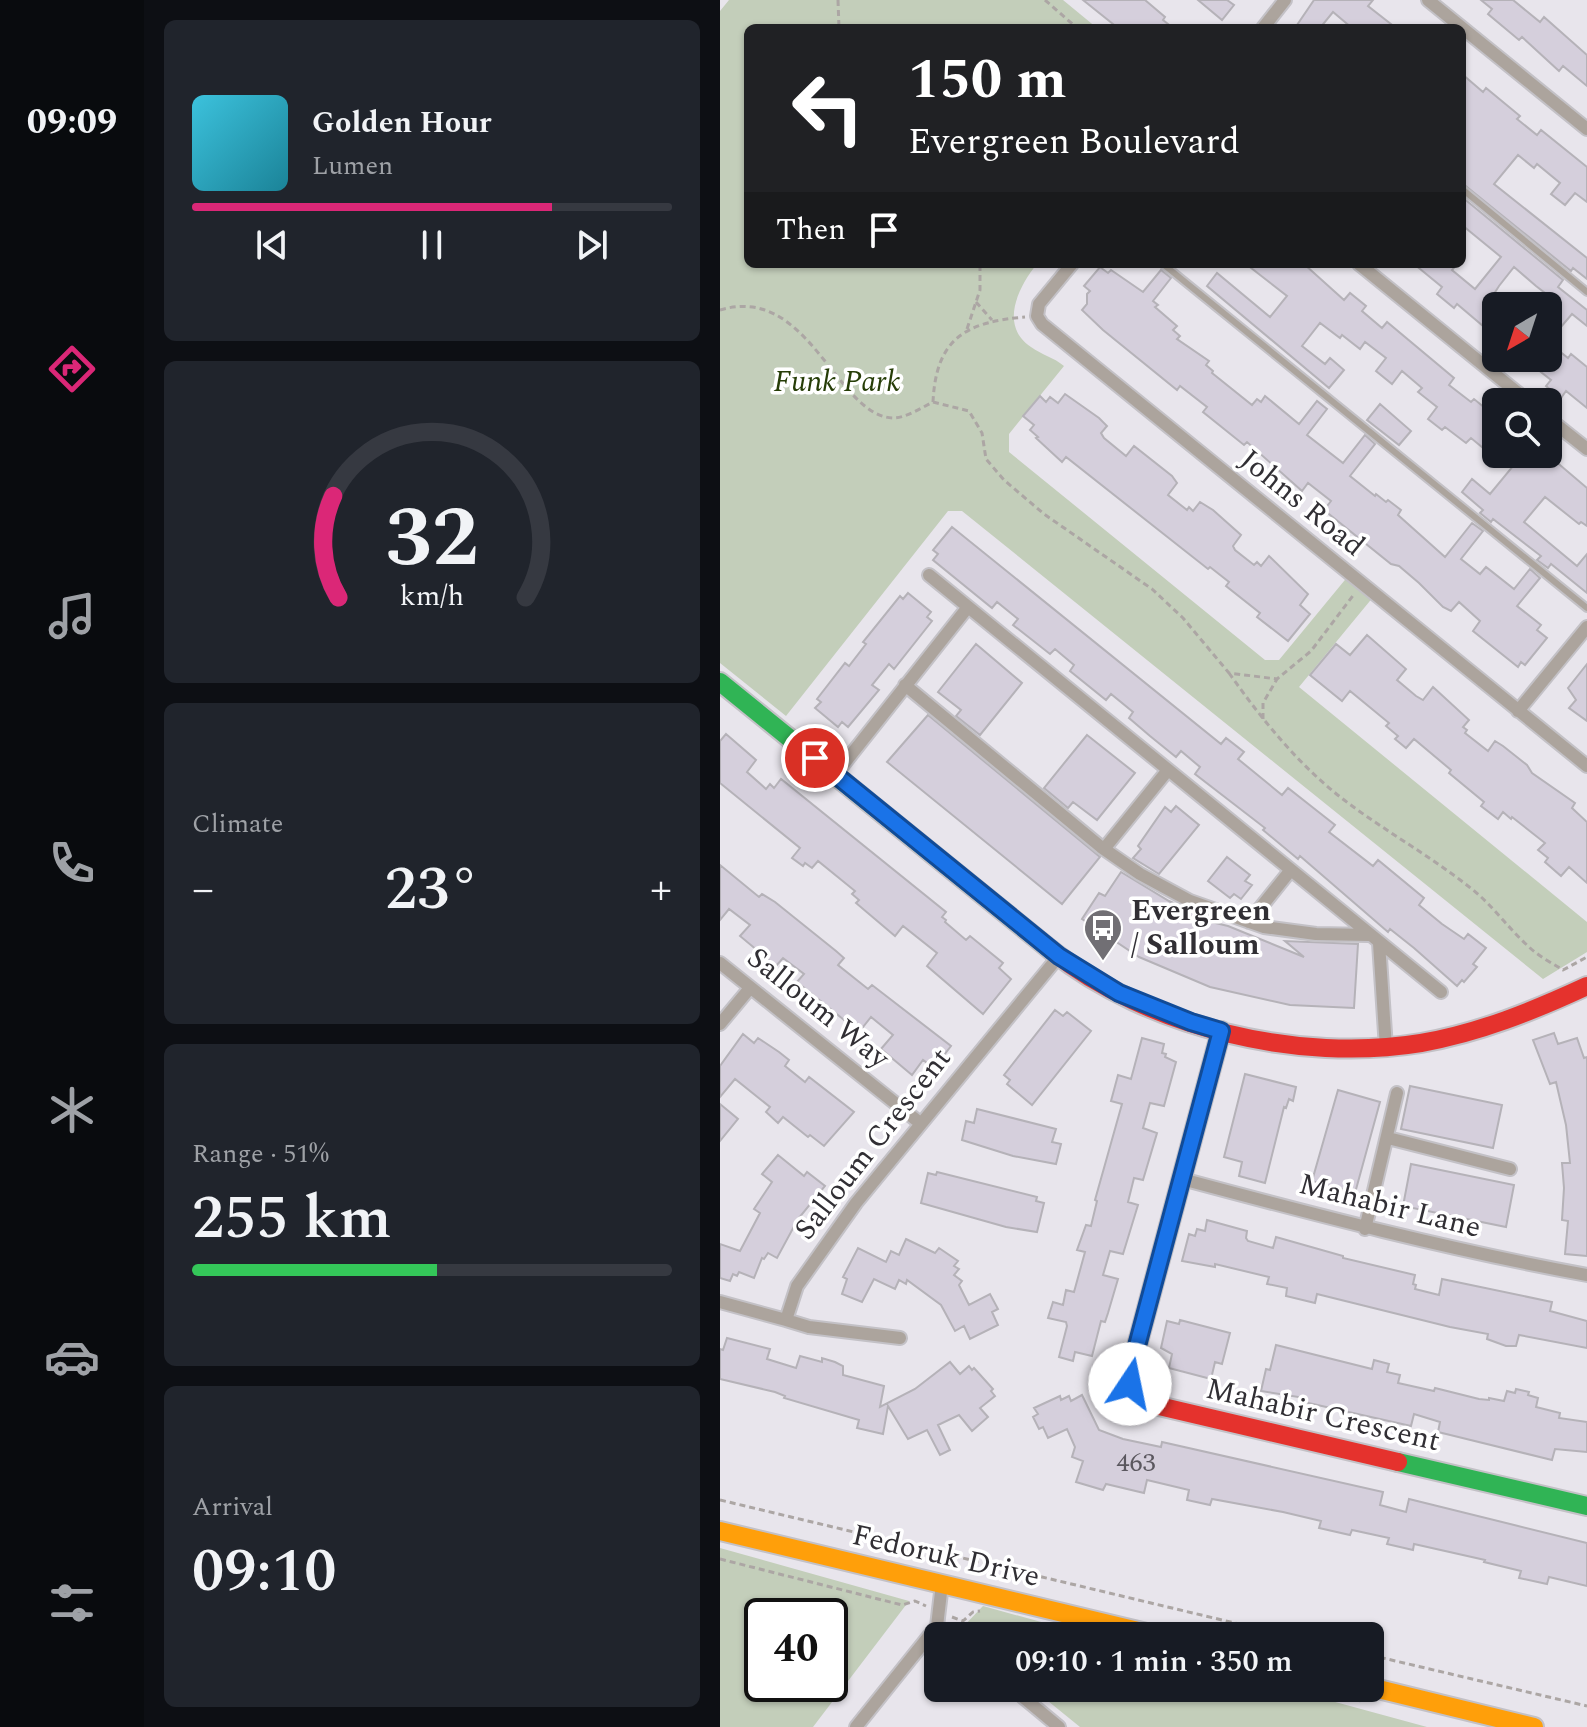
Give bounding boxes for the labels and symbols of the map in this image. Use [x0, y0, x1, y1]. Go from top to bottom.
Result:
north arrow [1482, 292, 1562, 372]
park label: Funk Park [774, 359, 900, 405]
street label: Johns Road [1229, 438, 1375, 568]
pin [781, 724, 849, 792]
place label: Evergreen / Salloum [1131, 888, 1271, 968]
bus stop icon: Evergreen / Salloum [1082, 907, 1124, 962]
street label: Salloum Way [736, 936, 901, 1081]
street label: Salloum Crescent [783, 1038, 963, 1250]
street label: Mahabir Lane [1294, 1161, 1486, 1251]
position arrow [1088, 1342, 1172, 1426]
street label: Mahabir Crescent [1201, 1366, 1445, 1464]
house number: 463 [1116, 1443, 1156, 1483]
street label: Fedoruk Drive [848, 1512, 1044, 1600]
speed limit sign: 40 [744, 1598, 848, 1702]

